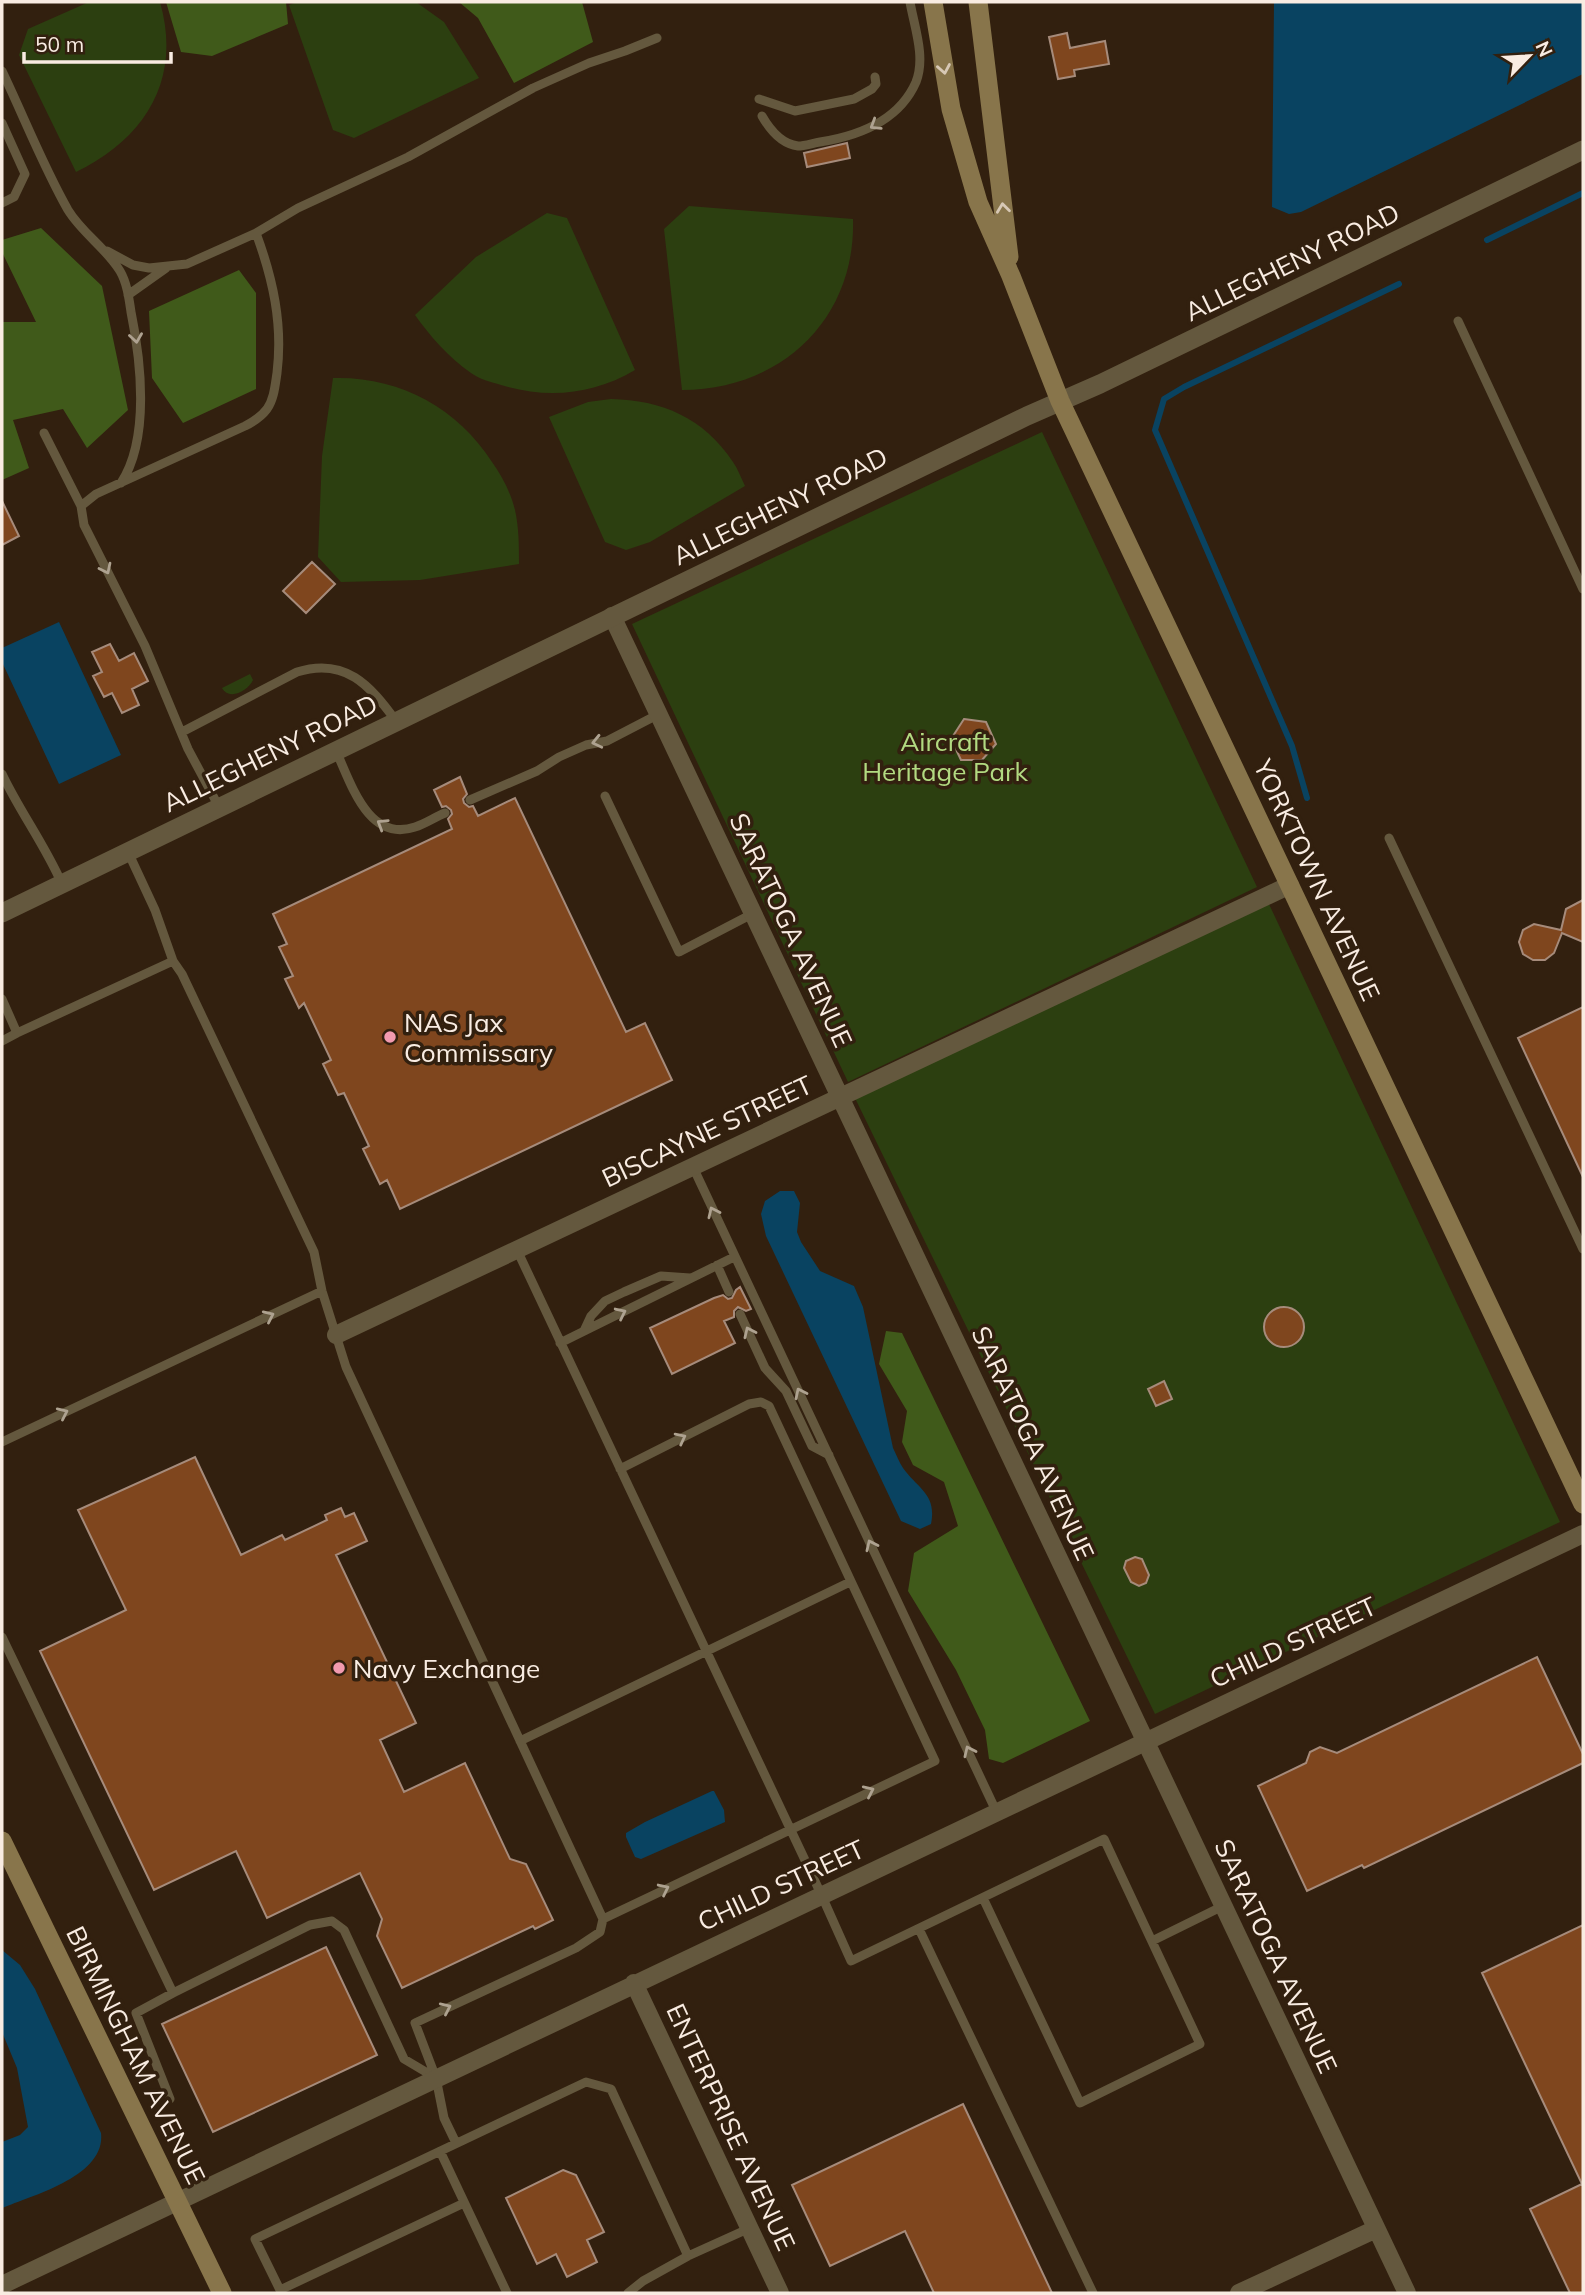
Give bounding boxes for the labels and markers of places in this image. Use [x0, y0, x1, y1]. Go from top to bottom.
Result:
place label: NAS Jax Commissary [404, 1006, 553, 1069]
marker: NAS Jax Commissary [382, 1029, 398, 1045]
place label: Navy Exchange [353, 1652, 540, 1685]
marker: Navy Exchange [331, 1660, 347, 1676]

